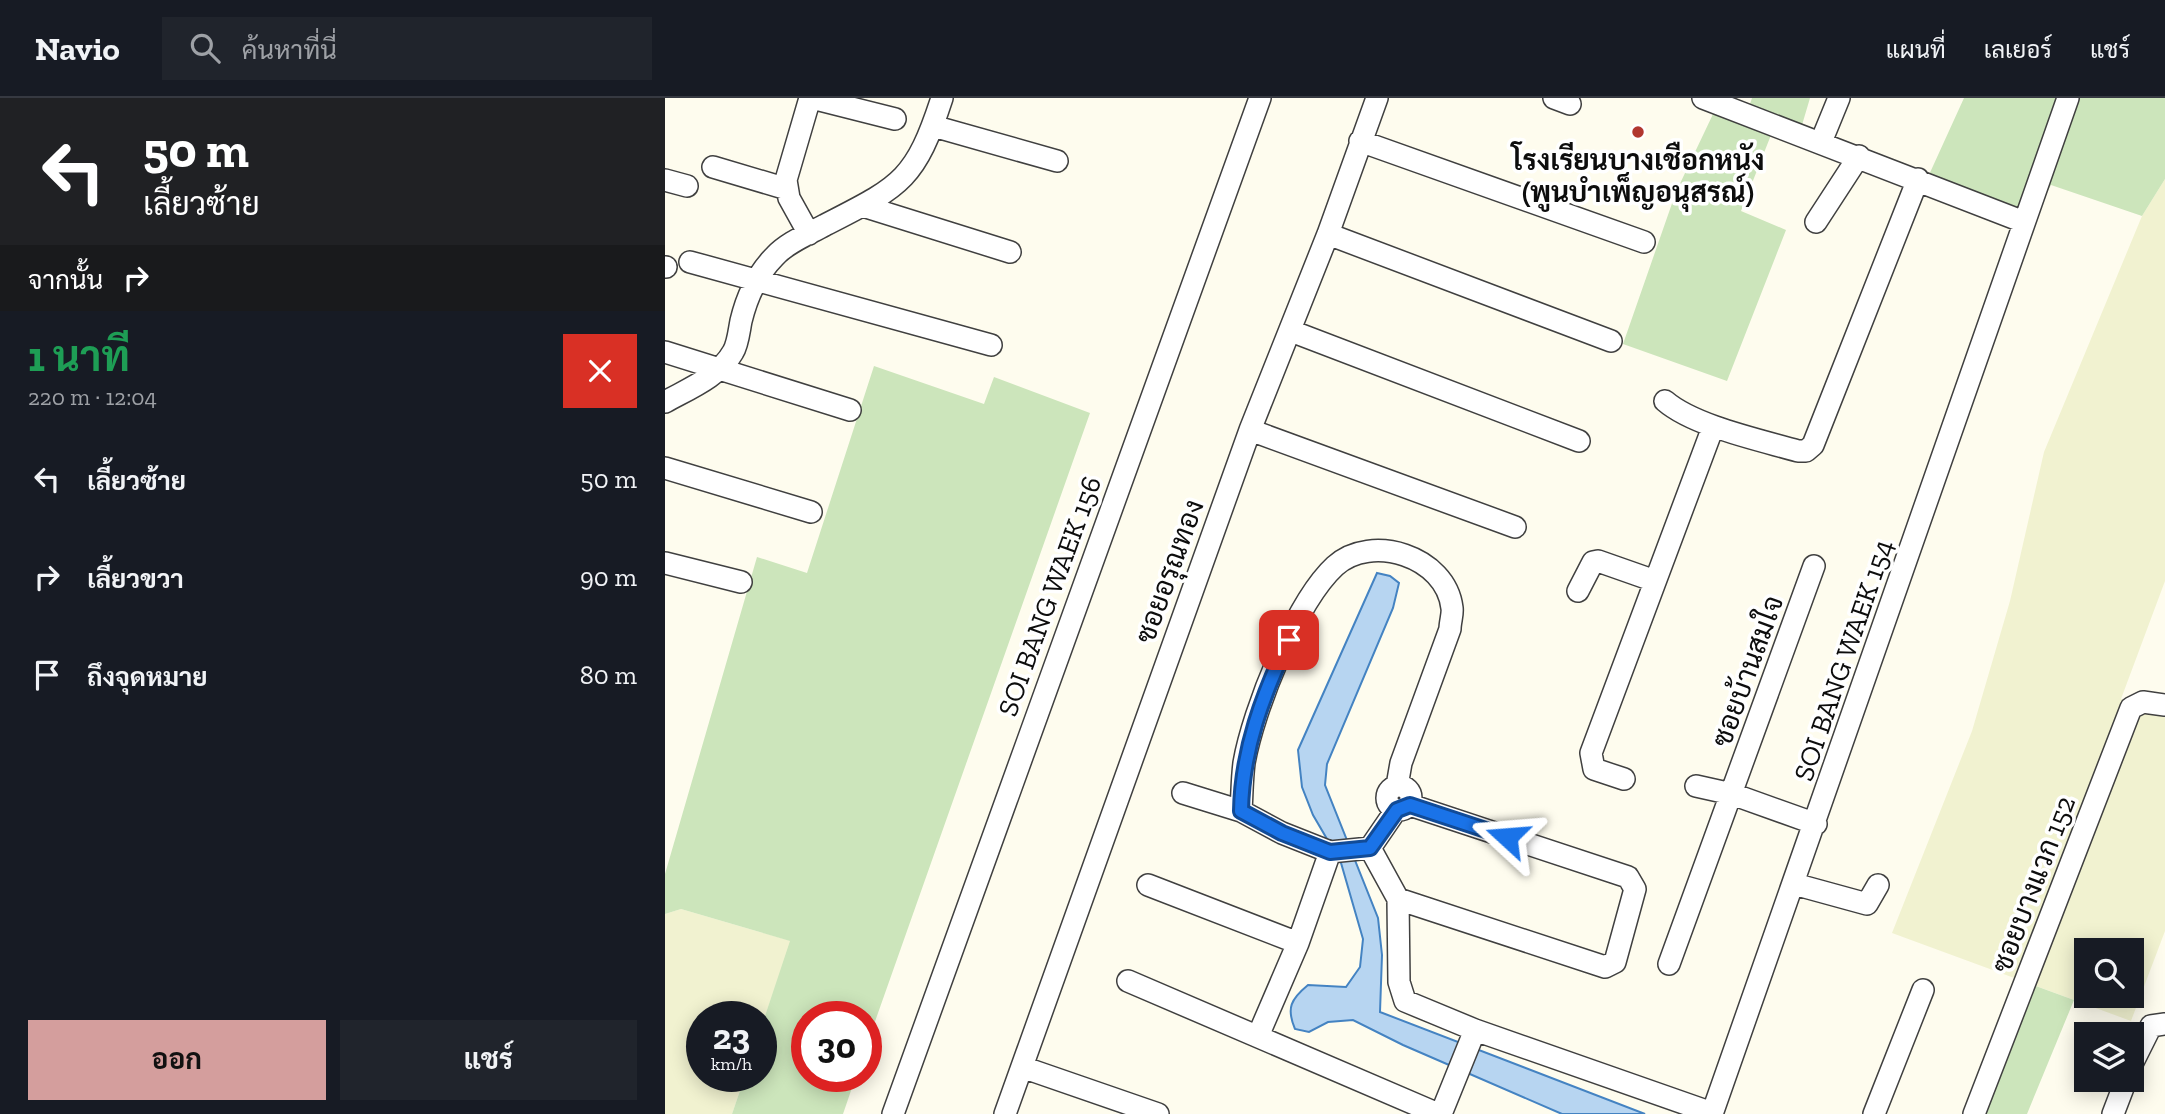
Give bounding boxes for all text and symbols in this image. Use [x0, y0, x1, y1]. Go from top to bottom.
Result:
search box [162, 17, 652, 80]
text: Navio [35, 29, 120, 68]
icon: search [186, 29, 224, 67]
text: ค้นหาที่นี่ [242, 34, 337, 66]
text: แผนที่ [1886, 35, 1946, 64]
text: เลเยอร์ [1984, 35, 2052, 64]
text: แชร์ [2090, 35, 2130, 64]
text: 50 m [143, 121, 249, 180]
marker: โรงเรียนบางเชือกหนัง (พูนบำเพ็ญอนุสรณ์) [1630, 124, 1646, 140]
icon: left [28, 126, 119, 217]
place label: โรงเรียนบางเชือกหนัง (พูนบำเพ็ญอนุสรณ์) [1509, 141, 1765, 212]
text: เลี้ยวซ้าย [143, 185, 260, 223]
icon: right [117, 259, 155, 297]
text: จากนั้น [28, 264, 103, 296]
text: 1 นาที [28, 331, 130, 382]
button: close [563, 334, 637, 408]
text: 220 m · 12:04 [28, 383, 157, 411]
icon: left [28, 460, 66, 498]
text: 50 m [580, 463, 637, 495]
text: เลี้ยวซ้าย [87, 465, 186, 497]
street label: SOI BANG WAEK 156 [991, 472, 1108, 721]
street label: ซอยอรุณทอง [1128, 495, 1214, 649]
street label: SOI BANG WAEK 154 [1787, 535, 1900, 785]
icon: right [28, 558, 66, 596]
text: 90 m [580, 561, 637, 593]
text: เลี้ยวขวา [87, 563, 184, 595]
street label: ซอยบ้านสมใจ [1702, 590, 1790, 751]
pin [1259, 610, 1319, 670]
icon: arrive [1270, 621, 1308, 659]
icon: arrive [28, 656, 66, 694]
text: 80 m [580, 659, 637, 691]
text: ถึงจุดหมาย [87, 661, 208, 693]
street label: ซอยบางแวก 152 [1985, 791, 2082, 977]
position arrow [1470, 800, 1544, 874]
map controls [2074, 938, 2144, 1092]
button: search [2074, 938, 2144, 1008]
speed limit sign: 30 [791, 1001, 882, 1092]
text: 23 [713, 1016, 750, 1058]
button: ออก [28, 1020, 326, 1100]
button: แชร์ [340, 1020, 637, 1100]
button: layers [2074, 1022, 2144, 1092]
text: km/h [711, 1053, 752, 1075]

